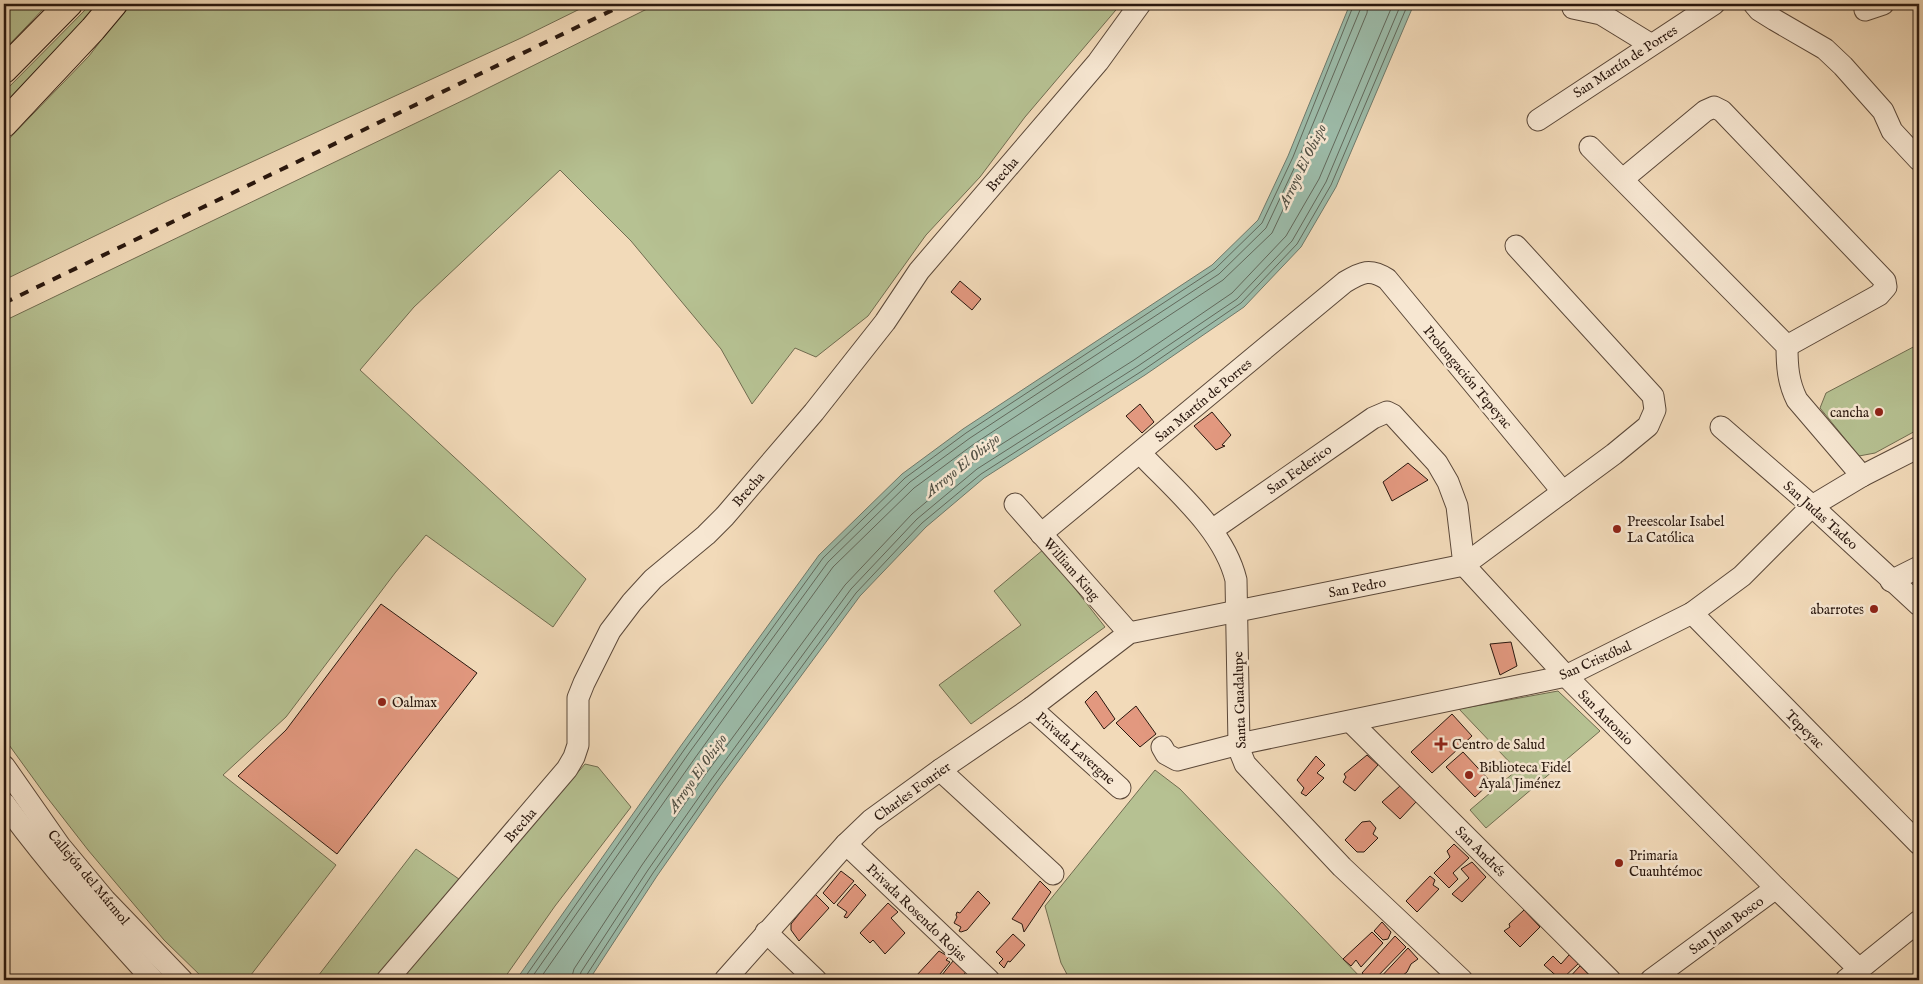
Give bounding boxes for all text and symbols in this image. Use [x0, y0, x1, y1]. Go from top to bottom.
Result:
street label: San Martín de Porres [1570, 21, 1681, 102]
water label: Arroyo El Obispo [1273, 121, 1331, 213]
street label: Brecha [983, 153, 1023, 196]
street label: Prolongación Tepeyac [1419, 322, 1516, 433]
street label: San Martín de Porres [1151, 355, 1256, 447]
place label: cancha [1830, 404, 1870, 422]
marker: cancha [1873, 406, 1885, 418]
water label: Arroyo El Obispo [919, 429, 1004, 503]
street label: San Federico [1264, 441, 1336, 499]
street label: Brecha [729, 468, 769, 511]
street label: San Judas Tadeo [1779, 477, 1862, 554]
place label: Preescolar Isabel La Católica [1627, 513, 1724, 547]
marker: Preescolar Isabel La Católica [1611, 523, 1623, 535]
street label: William King [1039, 535, 1104, 605]
street label: San Pedro [1327, 574, 1388, 602]
place label: abarrotes [1810, 601, 1864, 619]
marker: abarrotes [1868, 603, 1880, 615]
street label: San Cristóbal [1556, 637, 1634, 685]
street label: Santa Guadalupe [1229, 650, 1251, 749]
street label: San Antonio [1574, 686, 1637, 750]
place label: Oalmax [392, 694, 437, 712]
marker: Oalmax [376, 696, 388, 708]
street label: Tepeyac [1781, 706, 1828, 753]
street label: Privada Lavergne [1032, 708, 1119, 790]
water label: Arroyo El Obispo [662, 730, 731, 818]
place label: Centro de Salud [1452, 736, 1546, 754]
marker: Centro de Salud [1434, 737, 1448, 751]
street label: Charles Fourier [871, 758, 955, 826]
place label: Biblioteca Fidel Ayala Jiménez [1478, 759, 1571, 793]
marker: Biblioteca Fidel Ayala Jiménez [1463, 769, 1475, 781]
street label: Brecha [501, 804, 541, 847]
street label: San Andrés [1451, 822, 1510, 881]
street label: Callejón del Mármol [43, 826, 133, 929]
place label: Primaria Cuauhtémoc [1629, 847, 1703, 881]
marker: Primaria Cuauhtémoc [1613, 857, 1625, 869]
street label: Privada Rosendo Rojas [862, 860, 970, 965]
street label: San Juan Bosco [1686, 892, 1768, 959]

